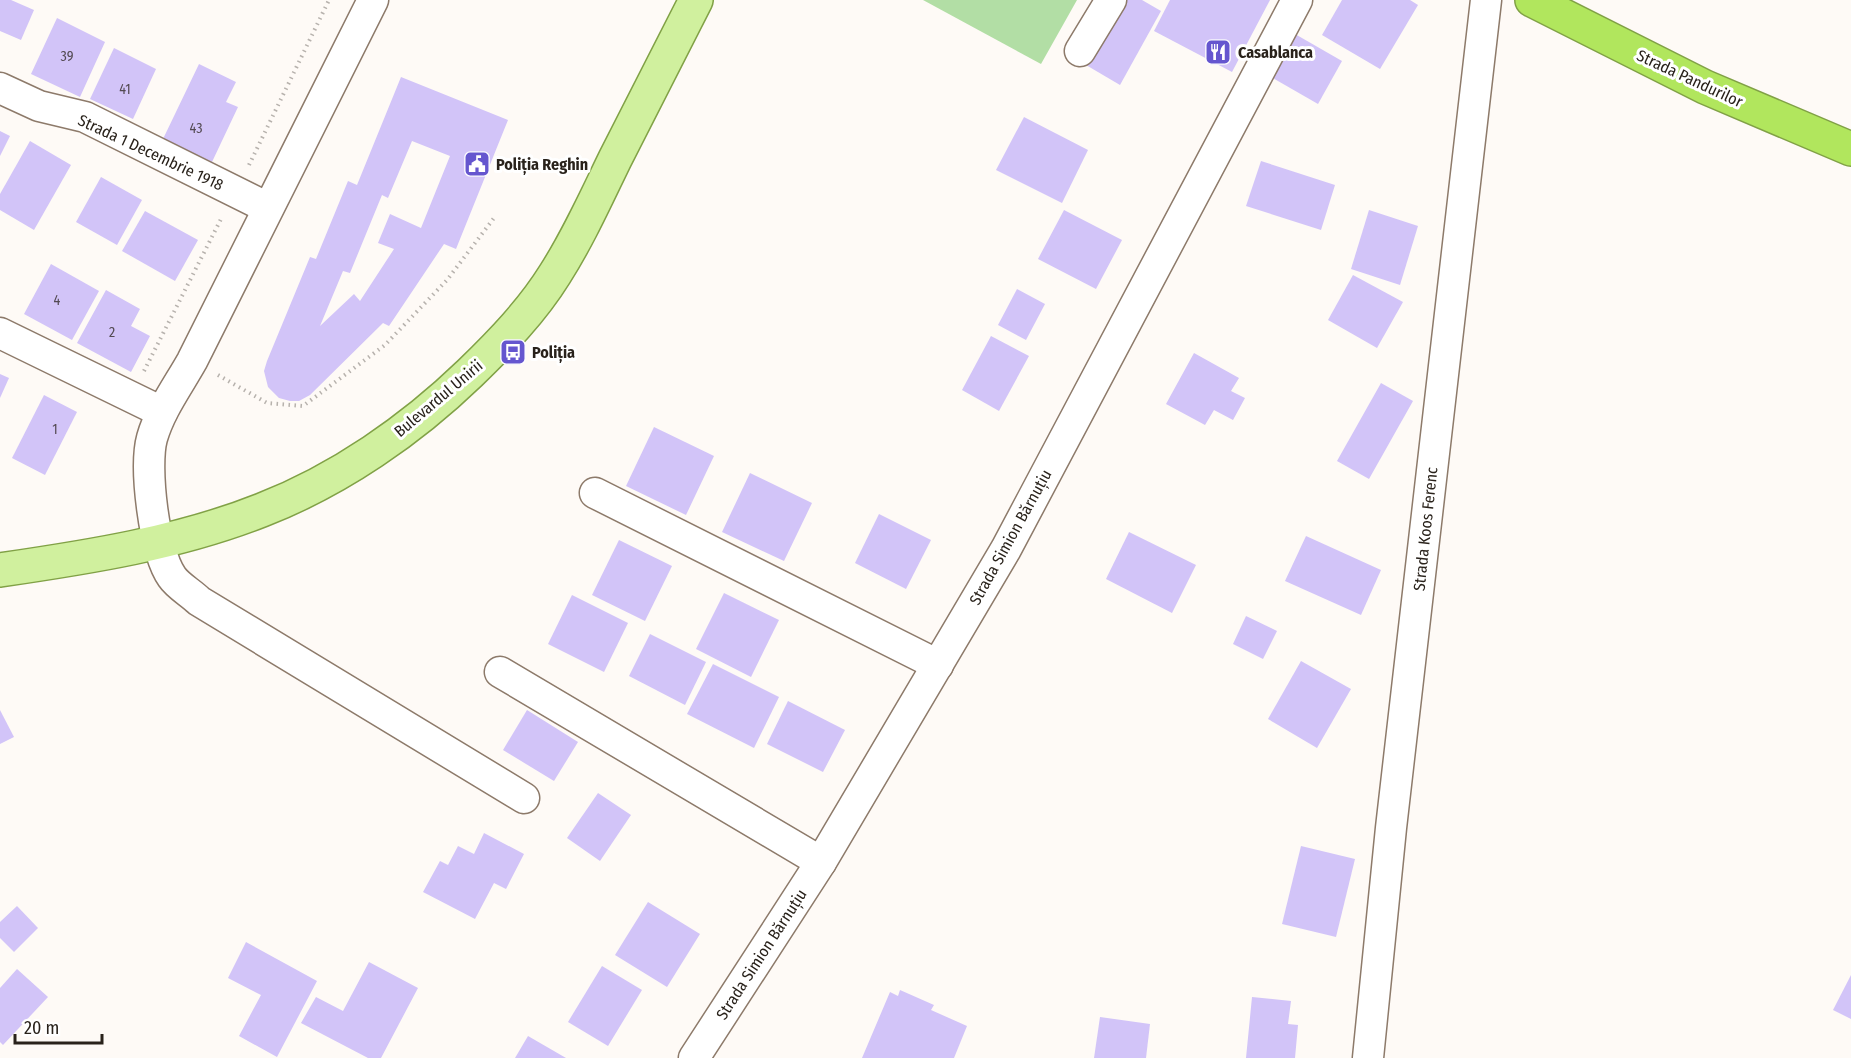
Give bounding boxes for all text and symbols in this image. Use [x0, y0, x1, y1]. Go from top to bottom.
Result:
restaurant icon: Casablanca [1203, 37, 1233, 67]
place label: Casablanca [1238, 43, 1313, 62]
street label: Strada Pandurilor [1634, 46, 1746, 111]
house number: 39 [61, 48, 74, 65]
house number: 41 [119, 81, 131, 98]
street label: Strada 1 Decembrie 1918 [75, 110, 226, 194]
house number: 43 [190, 120, 202, 137]
public building icon: Poliția Reghin [462, 149, 492, 179]
place label: Poliția Reghin [496, 155, 588, 175]
house number: 4 [54, 292, 61, 309]
house number: 2 [109, 324, 115, 341]
bus stop icon: Poliția [498, 337, 528, 367]
place label: Poliția [532, 343, 575, 363]
street label: Bulevardul Unirii [390, 356, 486, 441]
house number: 1 [52, 421, 58, 438]
street label: Strada Simion Bărnuțiu [965, 466, 1056, 609]
street label: Strada Koos Ferenc [1410, 466, 1441, 592]
street label: Strada Simion Bărnuțiu [712, 885, 812, 1024]
scale bar [15, 1007, 102, 1045]
text: 20 m [24, 1017, 59, 1039]

